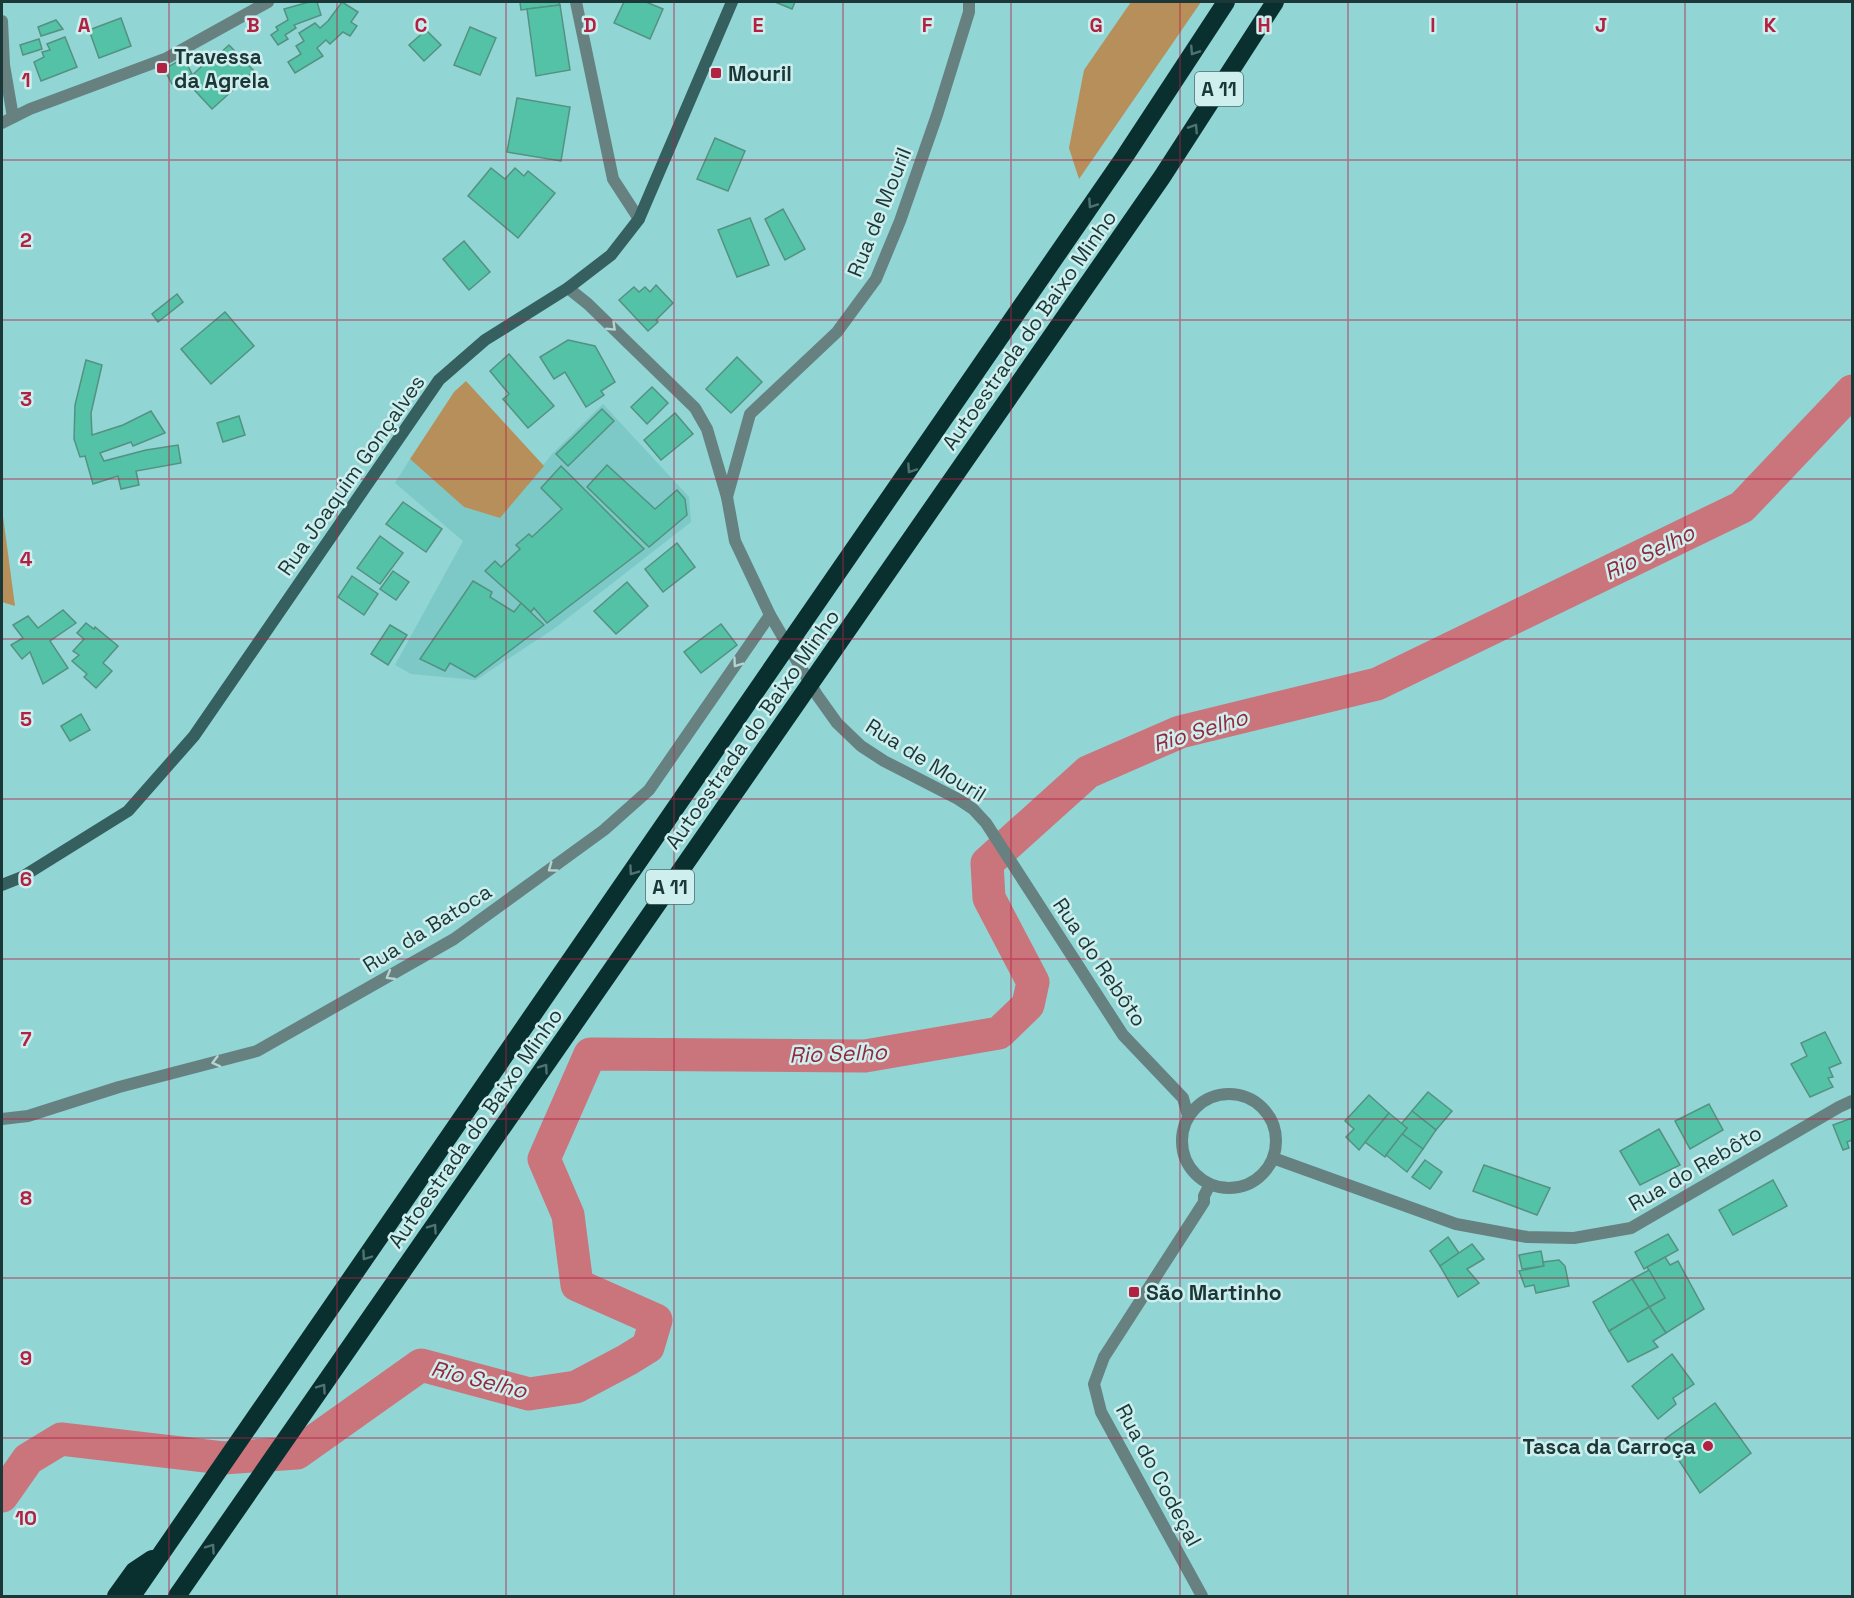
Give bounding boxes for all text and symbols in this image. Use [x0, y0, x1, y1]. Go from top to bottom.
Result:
text: A [78, 12, 91, 38]
text: B [246, 12, 260, 38]
text: C [415, 12, 428, 38]
text: D [583, 12, 597, 38]
text: E [752, 12, 764, 38]
text: F [922, 12, 933, 38]
text: G [1089, 12, 1103, 38]
text: H [1257, 12, 1271, 38]
text: I [1430, 12, 1436, 38]
text: J [1595, 12, 1607, 38]
text: K [1764, 12, 1777, 38]
place label: Travessa da Agrela [174, 43, 269, 94]
one-way arrow [1190, 44, 1201, 55]
place label: Mouril [728, 60, 792, 87]
marker: Travessa da Agrela [155, 61, 169, 75]
marker: Mouril [709, 66, 723, 80]
text: 1 [21, 67, 31, 93]
road number: A 11 [1195, 72, 1243, 106]
one-way arrow [1186, 124, 1198, 134]
street label: Rua de Mouril [841, 143, 917, 281]
one-way arrow [1088, 197, 1099, 208]
street label: Autoestrada do Baixo Minho [936, 205, 1122, 455]
text: 2 [20, 227, 32, 253]
one-way arrow [604, 319, 615, 330]
street label: Rua Joaquim Gonçalves [271, 369, 431, 581]
text: 3 [20, 386, 32, 412]
one-way arrow [907, 462, 918, 473]
water label: Rio Selho [1599, 517, 1700, 586]
text: 4 [20, 546, 33, 572]
street label: Autoestrada do Baixo Minho [659, 604, 845, 854]
one-way arrow [733, 656, 744, 667]
water label: Rio Selho [1149, 702, 1252, 758]
text: 5 [20, 706, 32, 732]
street label: Rua de Mouril [861, 712, 991, 808]
one-way arrow [548, 861, 559, 872]
one-way arrow [629, 864, 640, 875]
text: 6 [20, 866, 32, 892]
road number: A 11 [646, 870, 694, 904]
street label: Rua da Batoca [358, 878, 496, 978]
street label: Rua do Rebôto [1047, 892, 1153, 1032]
one-way arrow [386, 969, 396, 980]
street label: Autoestrada do Baixo Minho [382, 1003, 568, 1253]
text: 7 [20, 1026, 32, 1052]
water label: Rio Selho [789, 1037, 889, 1069]
one-way arrow [211, 1054, 221, 1067]
one-way arrow [537, 1063, 548, 1074]
street label: Rua do Rebôto [1624, 1119, 1766, 1217]
text: 8 [20, 1185, 32, 1211]
one-way arrow [426, 1224, 437, 1235]
one-way arrow [362, 1249, 373, 1260]
place label: São Martinho [1146, 1279, 1282, 1306]
marker: São Martinho [1127, 1285, 1141, 1299]
text: 9 [20, 1345, 32, 1371]
water label: Rio Selho [428, 1354, 531, 1405]
one-way arrow [315, 1384, 326, 1395]
street label: Rua do Codeçal [1110, 1399, 1208, 1551]
place label: Tasca da Carroça [1523, 1433, 1696, 1460]
marker: Tasca da Carroça [1701, 1439, 1715, 1453]
text: 10 [15, 1505, 37, 1531]
one-way arrow [204, 1544, 215, 1555]

